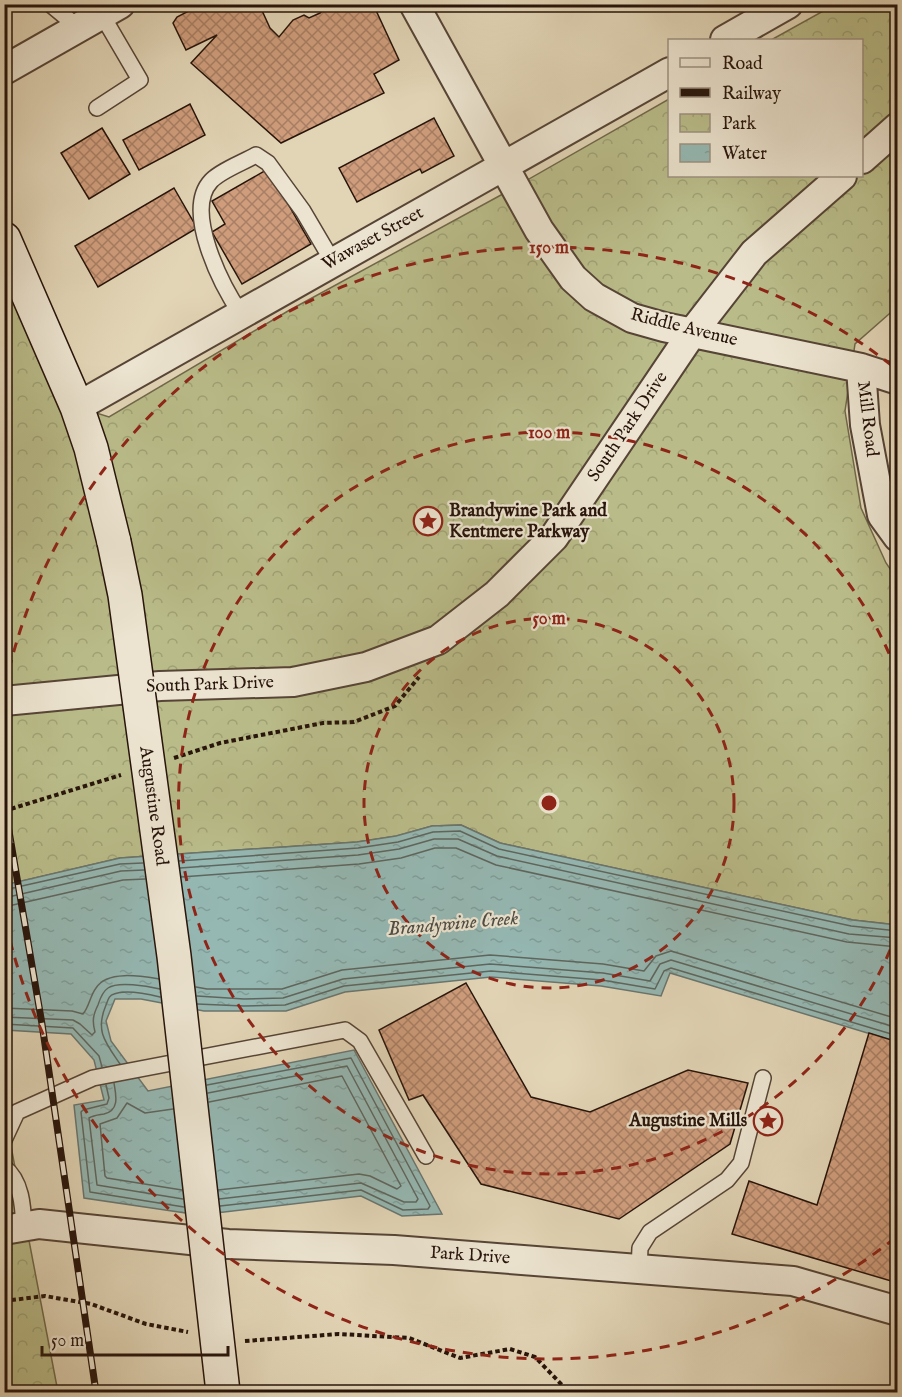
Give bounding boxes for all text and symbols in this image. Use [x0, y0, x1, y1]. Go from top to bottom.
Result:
legend [668, 39, 863, 177]
text: Road [722, 53, 763, 76]
text: Railway [722, 83, 781, 106]
text: Park [722, 113, 757, 136]
text: Water [722, 143, 767, 166]
street label: Wawaset Street [318, 202, 428, 276]
text: 150 m [529, 237, 569, 260]
street label: Riddle Avenue [628, 304, 740, 352]
street label: South Park Drive [583, 368, 673, 486]
street label: Mill Road [851, 380, 883, 459]
text: 100 m [528, 422, 570, 445]
place label: Brandywine Park and Kentmere Parkway [449, 500, 607, 544]
place icon: Brandywine Park and Kentmere Parkway [412, 505, 444, 537]
text: 50 m [532, 608, 566, 631]
street label: South Park Drive [146, 671, 274, 699]
street label: Augustine Road [133, 744, 173, 868]
centre of rings [539, 793, 559, 813]
water label: Brandywine Creek [387, 906, 519, 942]
place icon: Augustine Mills [752, 1105, 784, 1137]
place label: Augustine Mills [628, 1110, 748, 1133]
street label: Park Drive [429, 1242, 511, 1270]
scale bar [42, 1319, 228, 1357]
text: 50 m [51, 1330, 84, 1353]

